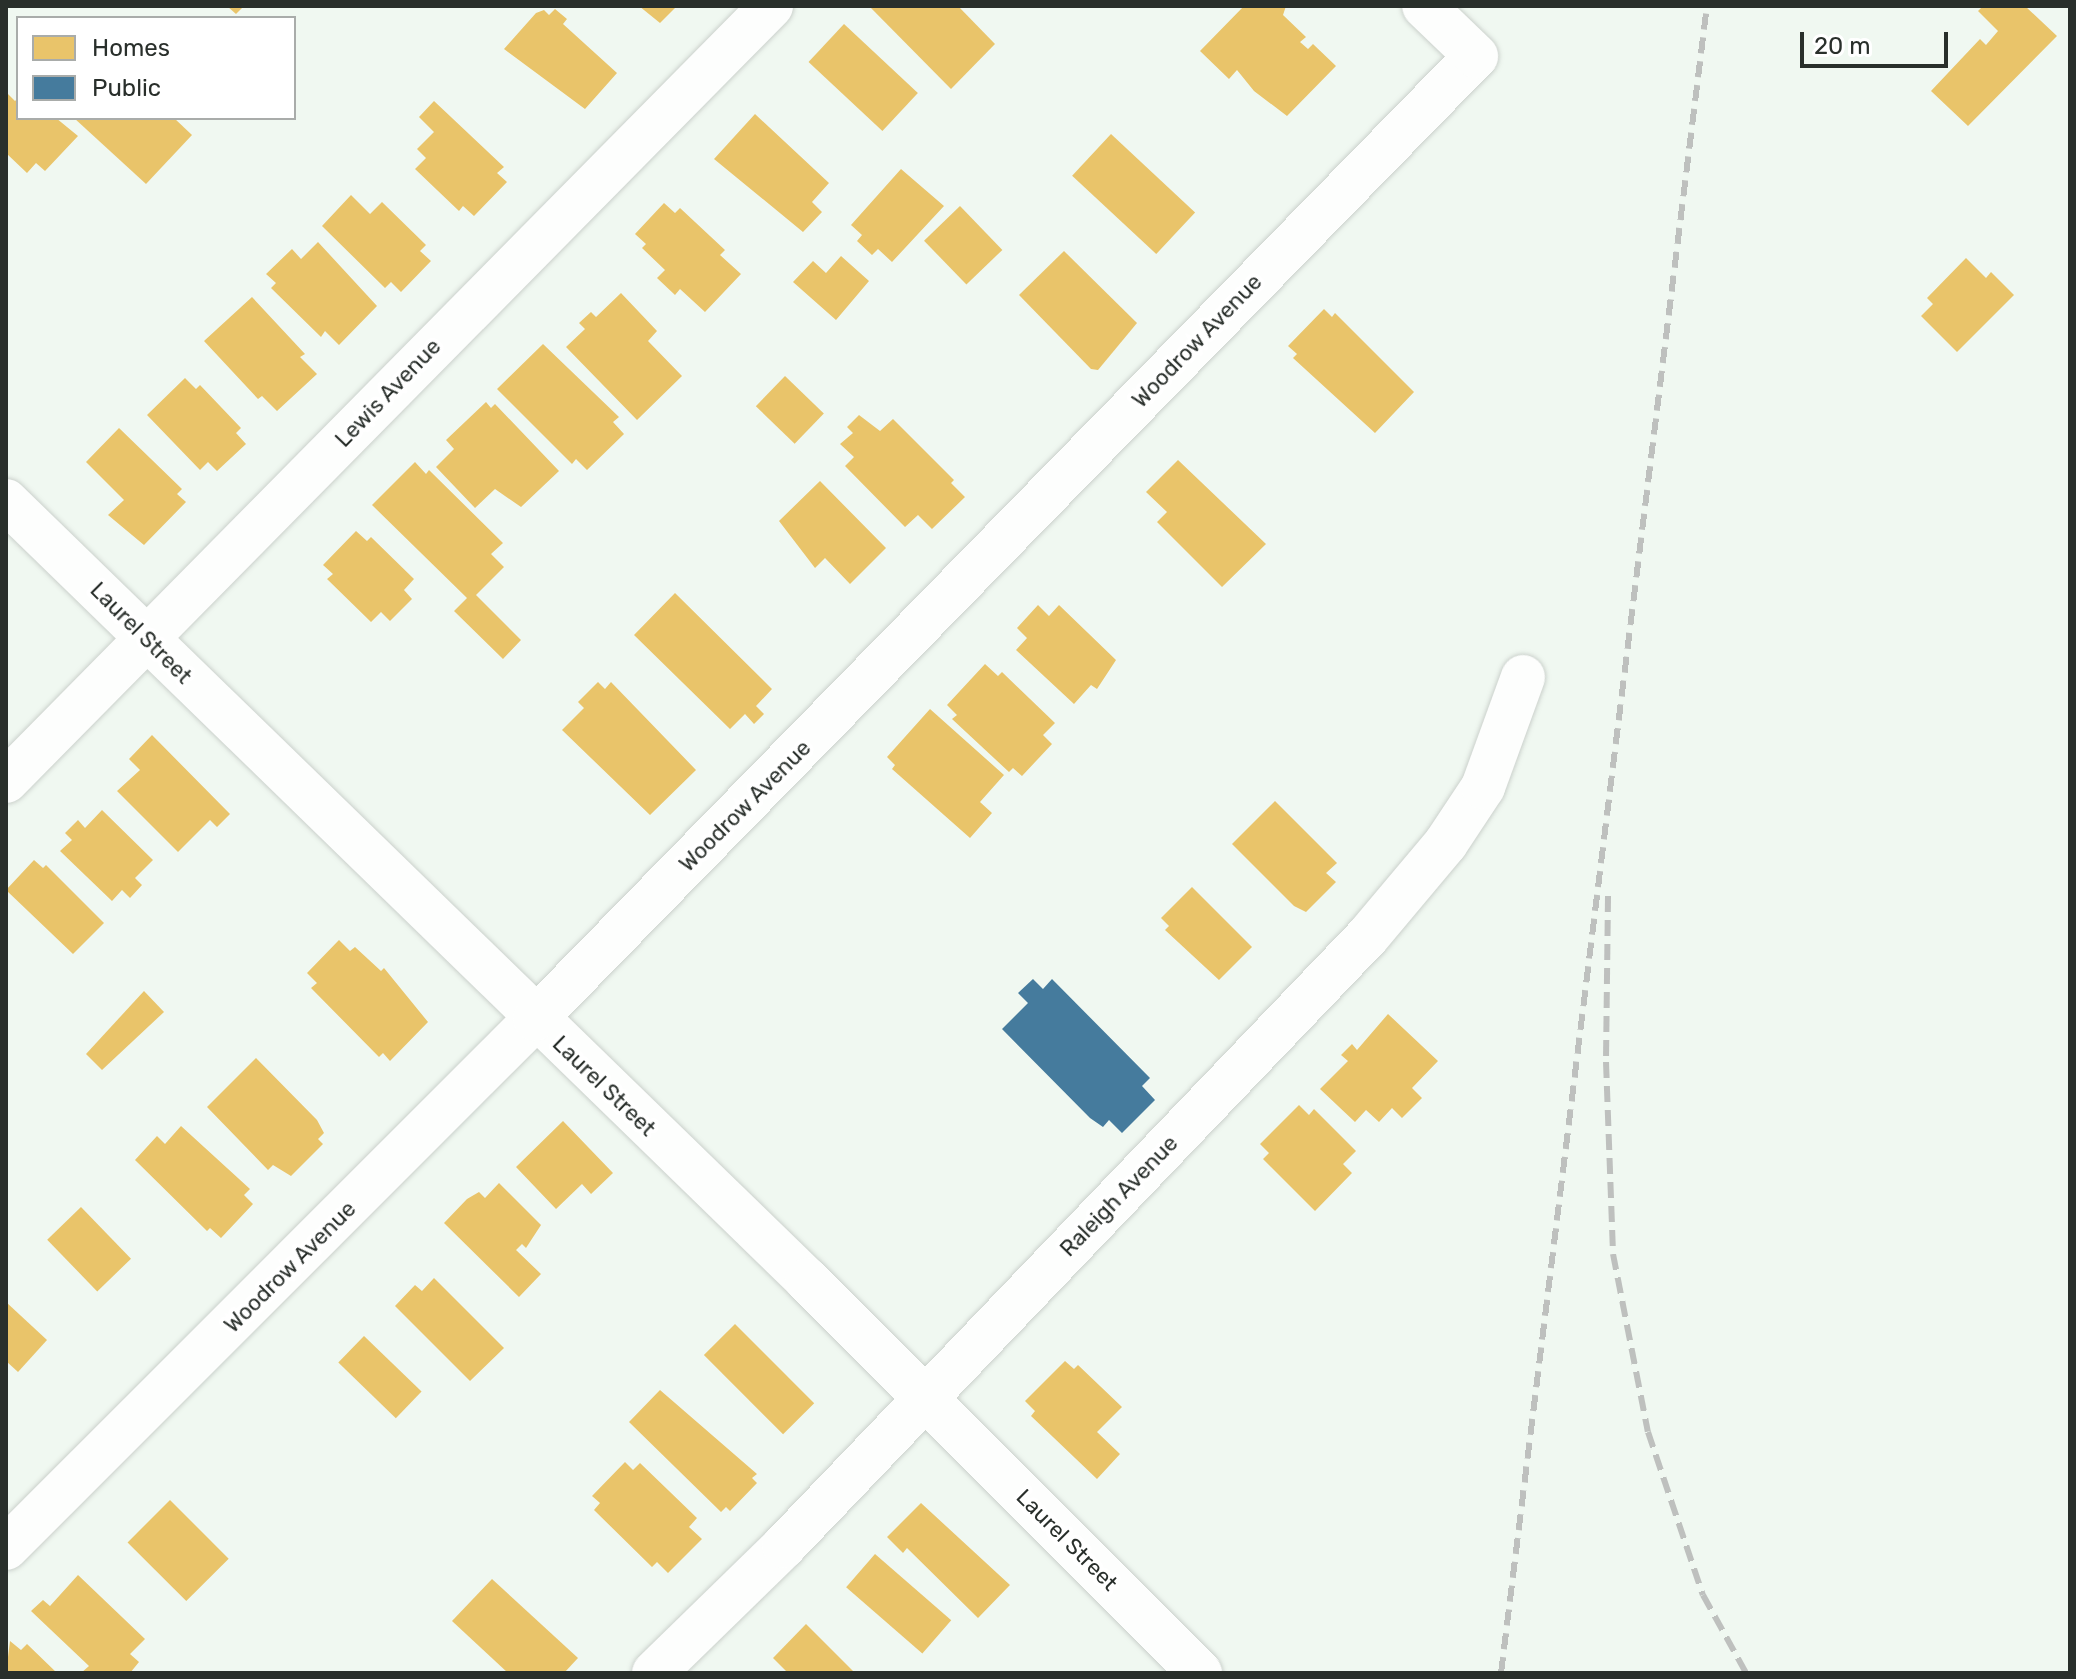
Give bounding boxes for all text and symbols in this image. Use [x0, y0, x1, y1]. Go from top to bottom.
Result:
legend [16, 16, 296, 120]
scale bar [1804, 16, 1952, 66]
text: 20 m [1814, 32, 1871, 60]
text: Homes [92, 34, 170, 62]
text: Public [92, 74, 161, 102]
street label: Woodrow Avenue [1126, 269, 1268, 413]
street label: Lewis Avenue [330, 333, 446, 453]
street label: Laurel Street [85, 577, 197, 689]
street label: Woodrow Avenue [673, 734, 817, 878]
street label: Laurel Street [547, 1030, 661, 1142]
street label: Raleigh Avenue [1054, 1130, 1184, 1262]
street label: Woodrow Avenue [218, 1195, 362, 1339]
street label: Laurel Street [1011, 1484, 1123, 1596]

